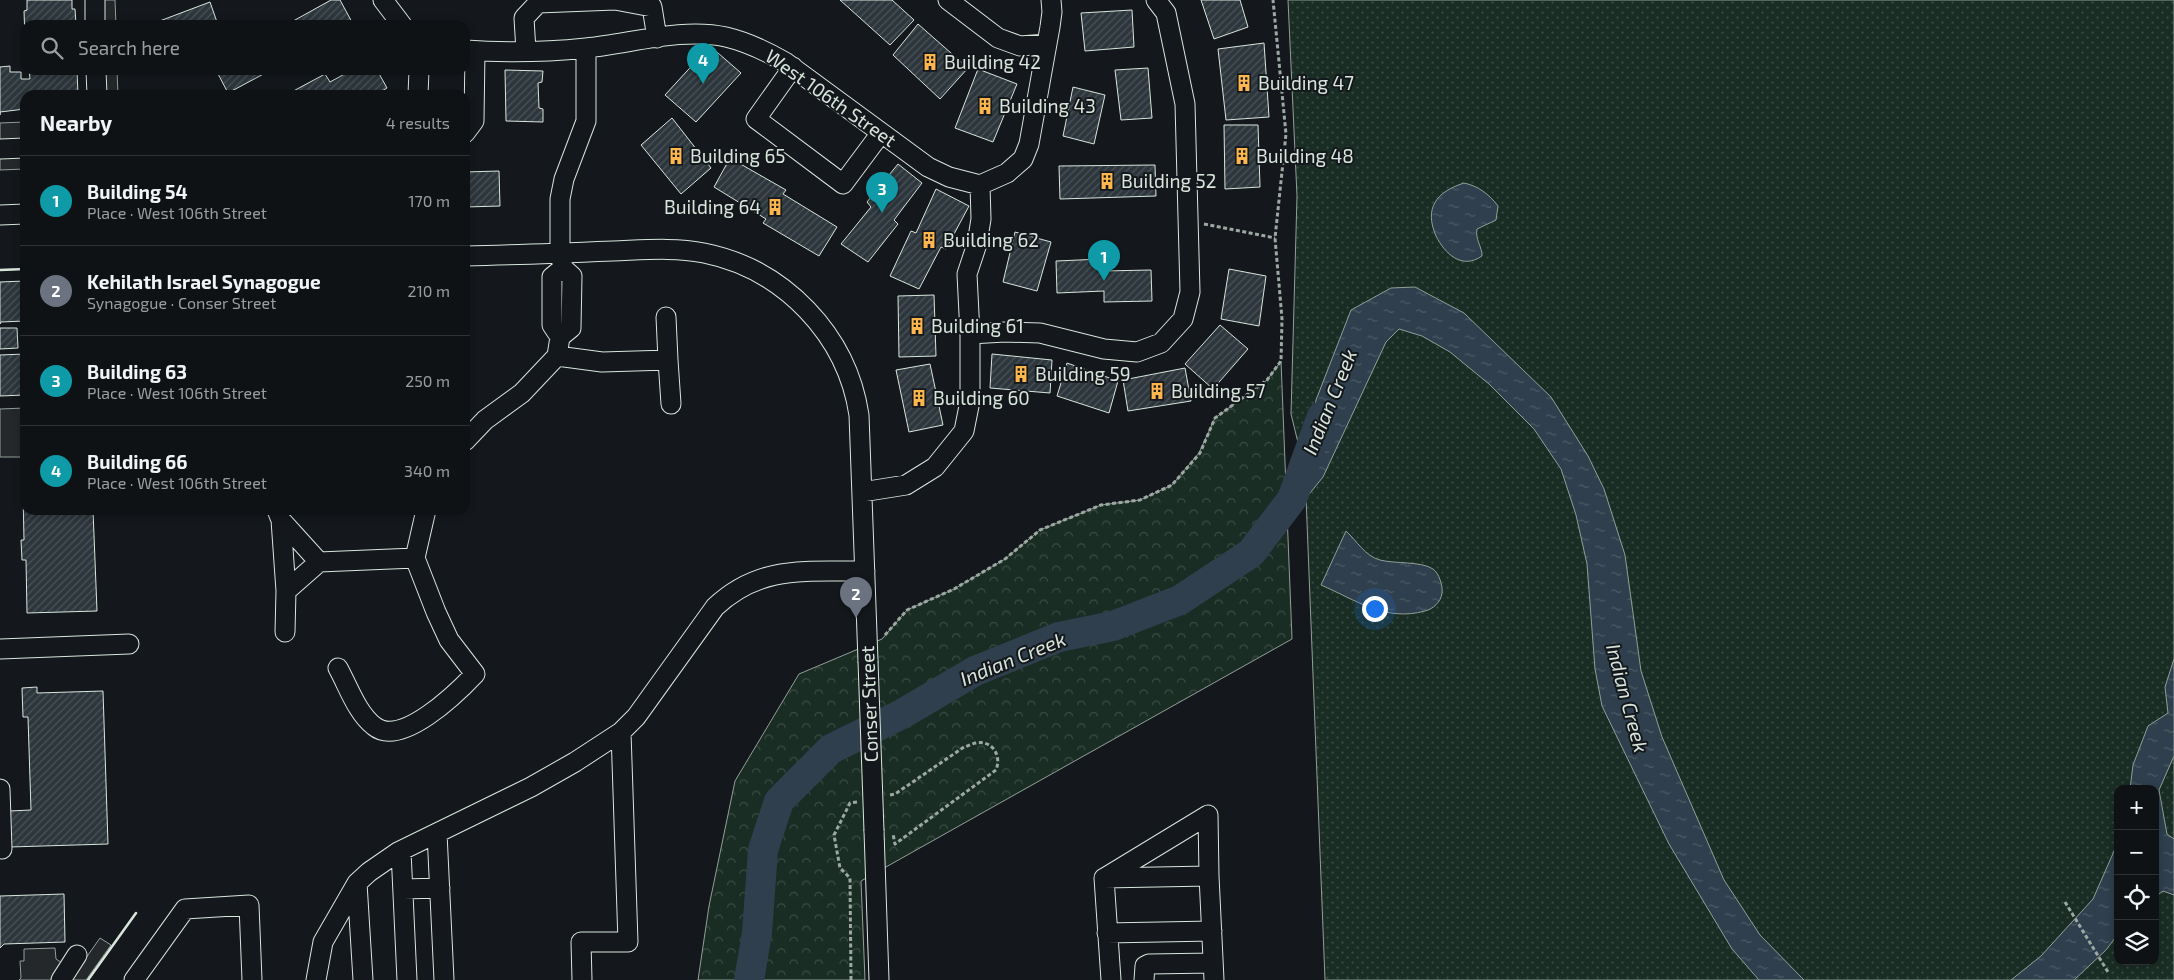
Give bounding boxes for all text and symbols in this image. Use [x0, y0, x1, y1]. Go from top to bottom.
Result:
search box [20, 20, 470, 75]
icon: search [38, 34, 66, 62]
text: Search here [78, 36, 180, 59]
pin: 4 [687, 43, 719, 84]
street label: West 106th Street [762, 44, 901, 151]
place label: Building 42 [944, 50, 1041, 73]
building icon: Building 42 [920, 52, 940, 72]
place label: Building 47 [1258, 71, 1354, 94]
building icon: Building 47 [1234, 73, 1254, 93]
place label: Building 43 [999, 94, 1096, 117]
building icon: Building 43 [975, 96, 995, 116]
text: Nearby [40, 110, 112, 135]
text: 4 results [386, 113, 450, 132]
place label: Building 65 [690, 144, 786, 167]
place label: Building 48 [1256, 144, 1354, 167]
building icon: Building 65 [666, 146, 686, 166]
building icon: Building 48 [1232, 146, 1252, 166]
place label: Building 52 [1121, 169, 1216, 192]
building icon: Building 52 [1097, 171, 1117, 191]
pin: 3 [866, 172, 898, 213]
text: Building 54 [87, 180, 188, 203]
text: 1 [53, 191, 59, 210]
text: 170 m [408, 191, 450, 210]
place label: Building 64 [664, 195, 761, 218]
building icon: Building 64 [765, 197, 785, 217]
text: Place · West 106th Street [87, 203, 267, 222]
place label: Building 62 [943, 228, 1039, 251]
building icon: Building 62 [919, 230, 939, 250]
pin: 1 [1088, 240, 1120, 281]
text: Kehilath Israel Synagogue [87, 270, 321, 293]
text: 2 [51, 281, 61, 300]
text: 210 m [407, 281, 450, 300]
text: Synagogue · Conser Street [87, 293, 276, 312]
place label: Building 61 [931, 314, 1024, 337]
building icon: Building 61 [907, 316, 927, 336]
water label: Indian Creek [1297, 345, 1361, 458]
text: Building 63 [87, 360, 187, 383]
place label: Building 59 [1035, 362, 1131, 385]
building icon: Building 59 [1011, 364, 1031, 384]
text: 3 [51, 371, 61, 390]
text: 250 m [405, 371, 450, 390]
place label: Building 57 [1171, 379, 1266, 402]
building icon: Building 57 [1147, 381, 1167, 401]
text: Place · West 106th Street [87, 383, 267, 402]
place label: Building 60 [933, 386, 1030, 409]
building icon: Building 60 [909, 388, 929, 408]
text: Building 66 [87, 450, 187, 473]
text: 4 [51, 461, 61, 480]
text: 340 m [404, 461, 450, 480]
text: Place · West 106th Street [87, 473, 267, 492]
pin: 2 [840, 577, 872, 618]
your location [1362, 596, 1388, 622]
water label: Indian Creek [956, 626, 1069, 690]
water label: Indian Creek [1602, 641, 1654, 755]
street label: Conser Street [855, 645, 882, 763]
map controls [2114, 785, 2159, 965]
button: + [2114, 785, 2159, 830]
button: − [2114, 830, 2159, 875]
button: locate [2114, 875, 2159, 920]
button: layers [2114, 920, 2159, 965]

